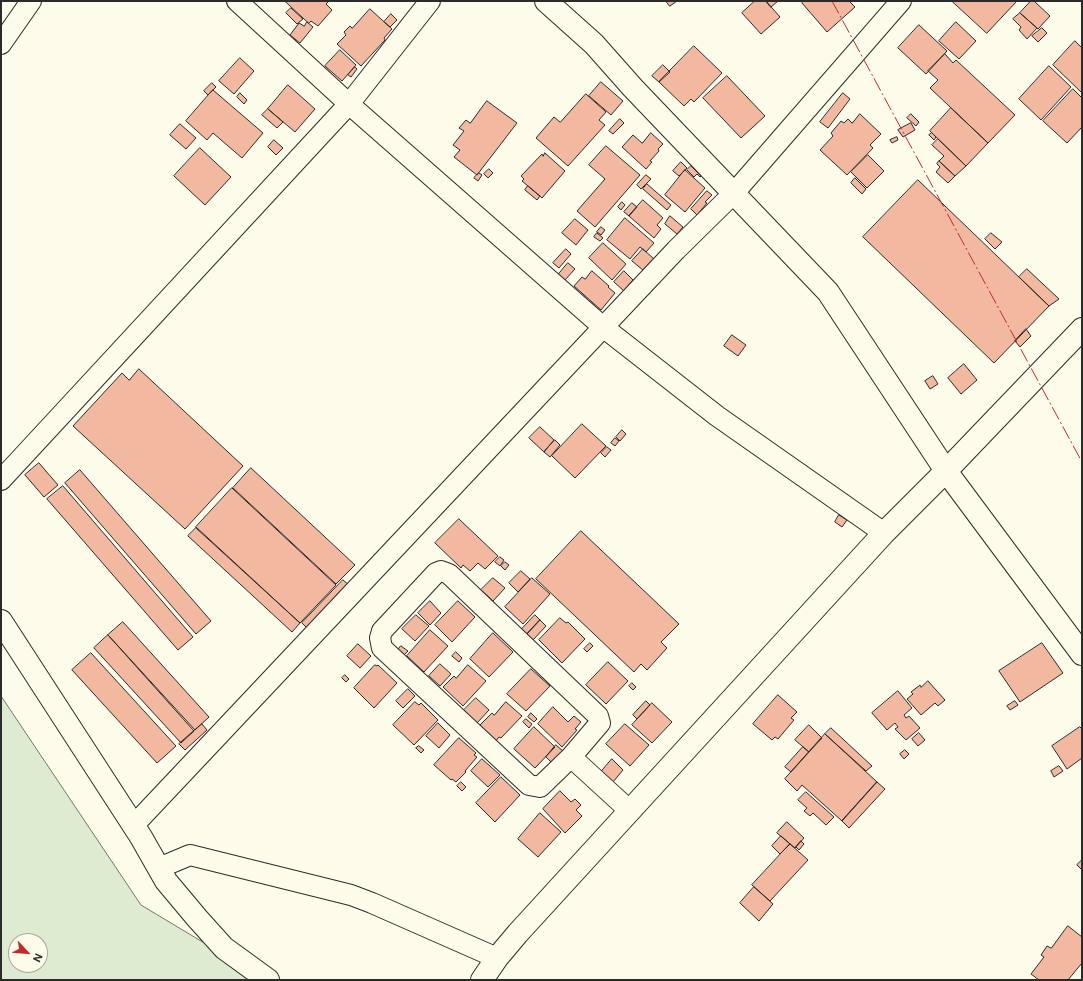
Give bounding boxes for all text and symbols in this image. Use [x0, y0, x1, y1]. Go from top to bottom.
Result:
north arrow [8, 933, 48, 973]
text: N [30, 951, 46, 964]

